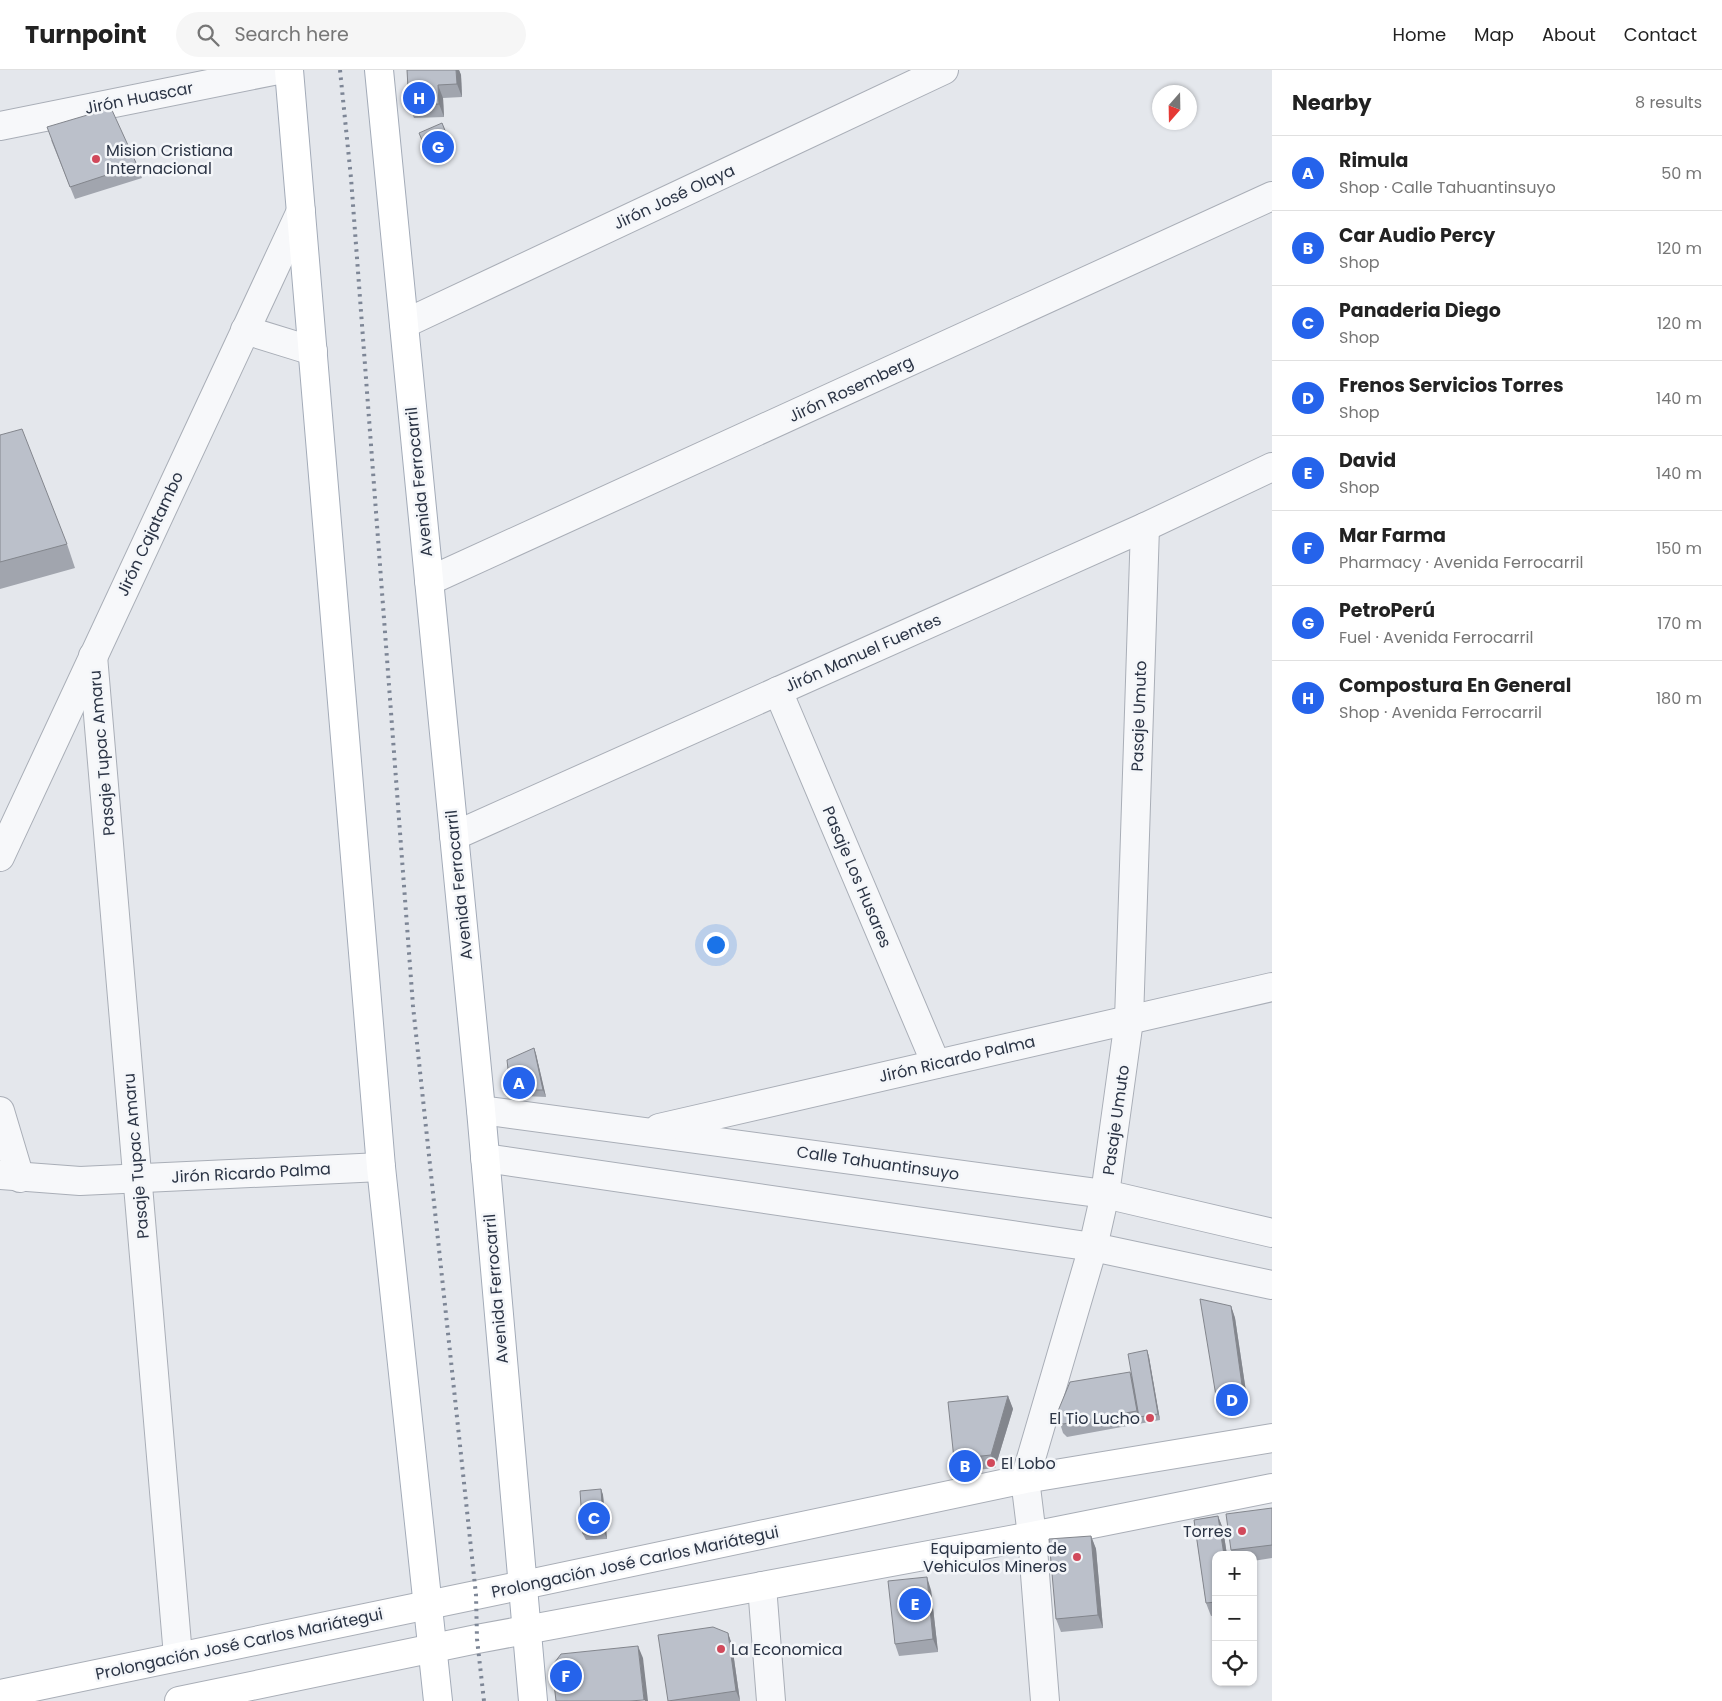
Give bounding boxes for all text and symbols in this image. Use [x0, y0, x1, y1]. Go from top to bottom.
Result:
search box [176, 12, 526, 57]
text: Turnpoint [25, 18, 146, 51]
icon: search [194, 21, 222, 49]
text: Search here [234, 21, 349, 48]
text: Home [1392, 22, 1446, 47]
text: Map [1474, 22, 1514, 47]
text: About [1542, 22, 1596, 47]
text: Contact [1624, 22, 1697, 47]
street label: Jirón Huascar [83, 76, 195, 120]
pin: H [403, 79, 435, 117]
north arrow [1152, 85, 1197, 130]
text: Nearby [1292, 88, 1372, 117]
text: 8 results [1635, 91, 1702, 114]
pin: G [422, 128, 454, 166]
place label: Mision Cristiana Internacional [106, 139, 233, 180]
text: Rimula [1339, 147, 1408, 174]
marker: Mision Cristiana Internacional [90, 153, 102, 165]
street label: Jirón José Olaya [610, 159, 738, 235]
text: A [1302, 162, 1314, 185]
text: 50 m [1661, 162, 1702, 185]
text: Shop · Calle Tahuantinsuyo [1339, 176, 1556, 199]
text: Car Audio Percy [1339, 222, 1495, 249]
text: B [1303, 237, 1313, 260]
text: 120 m [1657, 237, 1702, 260]
text: Shop [1339, 251, 1380, 274]
text: Panaderia Diego [1339, 297, 1501, 324]
text: C [1302, 312, 1314, 335]
text: 120 m [1657, 312, 1702, 335]
text: Shop [1339, 326, 1380, 349]
street label: Jirón Rosemberg [785, 350, 917, 428]
text: Frenos Servicios Torres [1339, 372, 1564, 399]
text: D [1302, 387, 1314, 410]
text: 140 m [1656, 387, 1702, 410]
text: Shop [1339, 401, 1380, 424]
street label: Avenida Ferrocarril [400, 406, 438, 558]
text: David [1339, 447, 1396, 474]
text: E [1304, 462, 1312, 485]
text: 140 m [1656, 462, 1702, 485]
street label: Jirón Cajatambo [111, 468, 189, 600]
text: Shop [1339, 476, 1380, 499]
text: Mar Farma [1339, 522, 1446, 549]
text: F [1304, 537, 1312, 560]
text: 150 m [1656, 537, 1702, 560]
text: Pharmacy · Avenida Ferrocarril [1339, 551, 1584, 574]
text: PetroPerú [1339, 597, 1435, 624]
street label: Jirón Manuel Fuentes [781, 608, 945, 698]
text: G [1302, 612, 1314, 635]
text: 170 m [1657, 612, 1702, 635]
text: Fuel · Avenida Ferrocarril [1339, 626, 1533, 649]
street label: Pasaje Umuto [1126, 660, 1152, 772]
street label: Pasaje Tupac Amaru [83, 669, 121, 837]
text: Compostura En General [1339, 672, 1571, 699]
text: H [1302, 687, 1314, 710]
text: 180 m [1656, 687, 1702, 710]
text: Shop · Avenida Ferrocarril [1339, 701, 1542, 724]
street label: Pasaje Los Husares [817, 803, 897, 951]
street label: Avenida Ferrocarril [440, 809, 478, 961]
your location [703, 932, 729, 958]
street label: Jirón Ricardo Palma [876, 1030, 1038, 1088]
street label: Pasaje Umuto [1097, 1063, 1135, 1177]
pin: A [503, 1064, 535, 1102]
street label: Pasaje Tupac Amaru [117, 1072, 155, 1240]
street label: Calle Tahuantinsuyo [795, 1140, 961, 1186]
street label: Jirón Ricardo Palma [171, 1157, 331, 1189]
street label: Avenida Ferrocarril [478, 1213, 514, 1365]
pin: D [1216, 1381, 1248, 1419]
place label: El Tio Lucho [1049, 1407, 1140, 1430]
marker: El Tio Lucho [1144, 1412, 1156, 1424]
pin: B [949, 1447, 981, 1485]
place label: El Lobo [1001, 1452, 1056, 1475]
marker: El Lobo [985, 1457, 997, 1469]
pin: C [578, 1499, 610, 1537]
street label: Prolongación José Carlos Mariátegui [489, 1520, 781, 1604]
place label: Torres [1183, 1520, 1232, 1543]
marker: Torres [1236, 1525, 1248, 1537]
place label: Equipamiento de Vehiculos Mineros [923, 1537, 1067, 1578]
marker: Equipamiento de Vehiculos Mineros [1071, 1551, 1083, 1563]
map controls [1212, 1551, 1257, 1686]
button: + [1212, 1551, 1257, 1596]
pin: E [899, 1585, 931, 1623]
button: − [1212, 1596, 1257, 1641]
street label: Prolongación José Carlos Mariátegui [93, 1602, 385, 1686]
place label: La Economica [731, 1638, 843, 1661]
button: locate [1212, 1641, 1257, 1686]
marker: La Economica [715, 1643, 727, 1655]
pin: F [550, 1657, 582, 1695]

